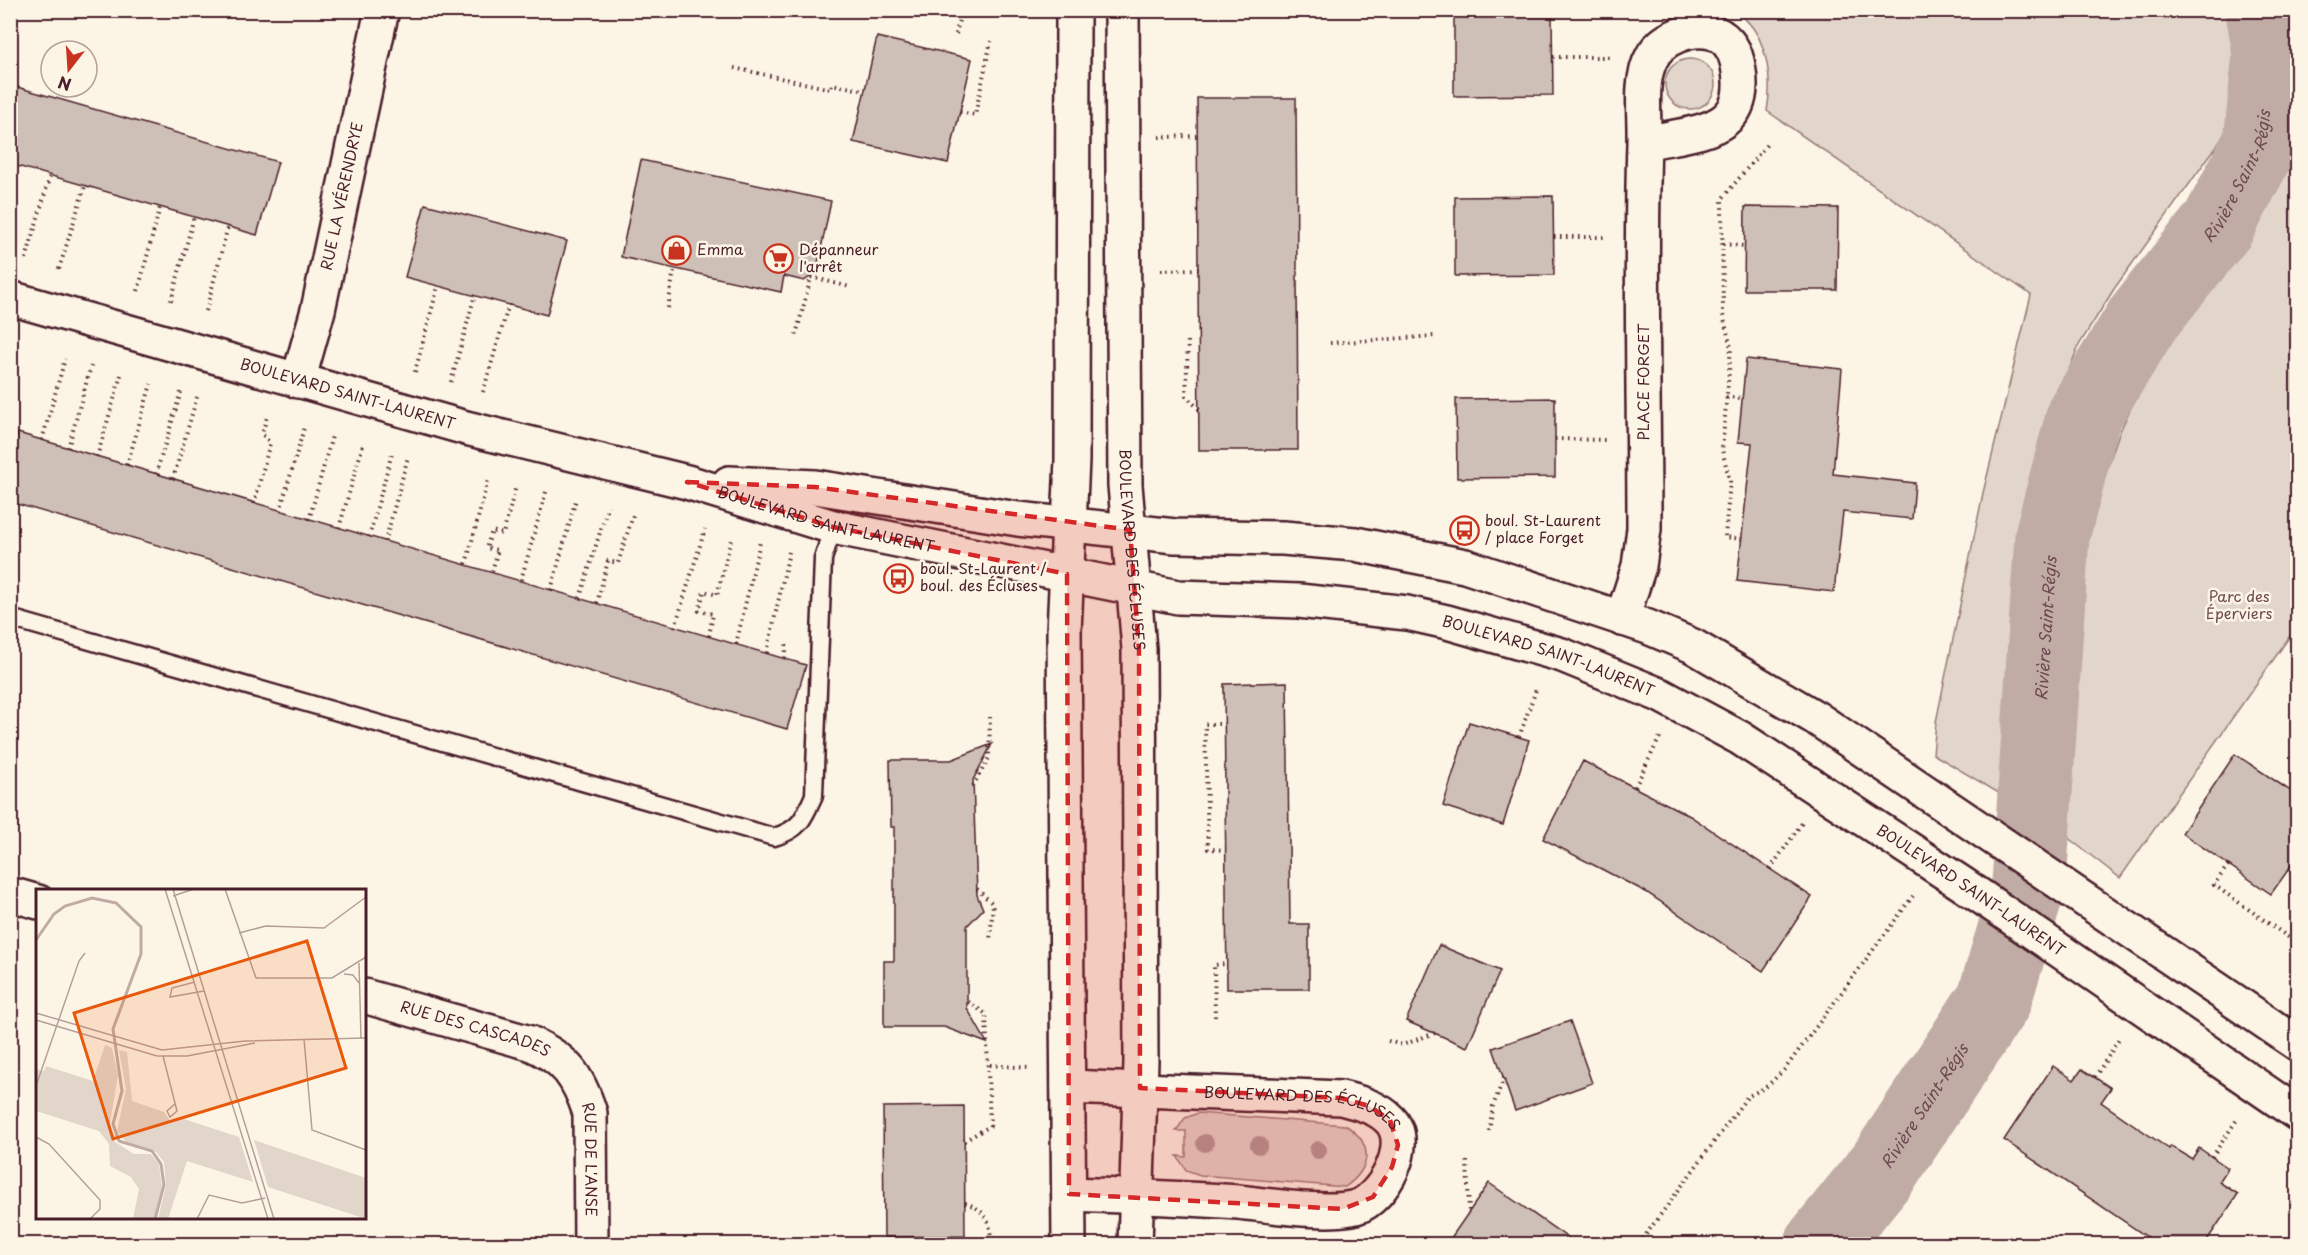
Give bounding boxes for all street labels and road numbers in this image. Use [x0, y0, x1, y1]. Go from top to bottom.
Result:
street label: RUE LA VÉRENDRYE [314, 120, 368, 272]
street label: PLACE FORGET [1631, 323, 1654, 440]
street label: BOULEVARD SAINT-LAURENT [238, 351, 459, 435]
street label: BOULEVARD DES ÉCLUSES [1115, 449, 1152, 651]
street label: BOULEVARD SAINT-LAURENT [715, 479, 937, 557]
street label: BOULEVARD SAINT-LAURENT [1440, 608, 1659, 702]
street label: BOULEVARD SAINT-LAURENT [1872, 818, 2071, 962]
street label: RUE DES CASCADES [398, 994, 556, 1062]
street label: BOULEVARD DES ÉCLUSES [1203, 1079, 1407, 1134]
street label: RUE DE L'ANSE [577, 1099, 604, 1217]

